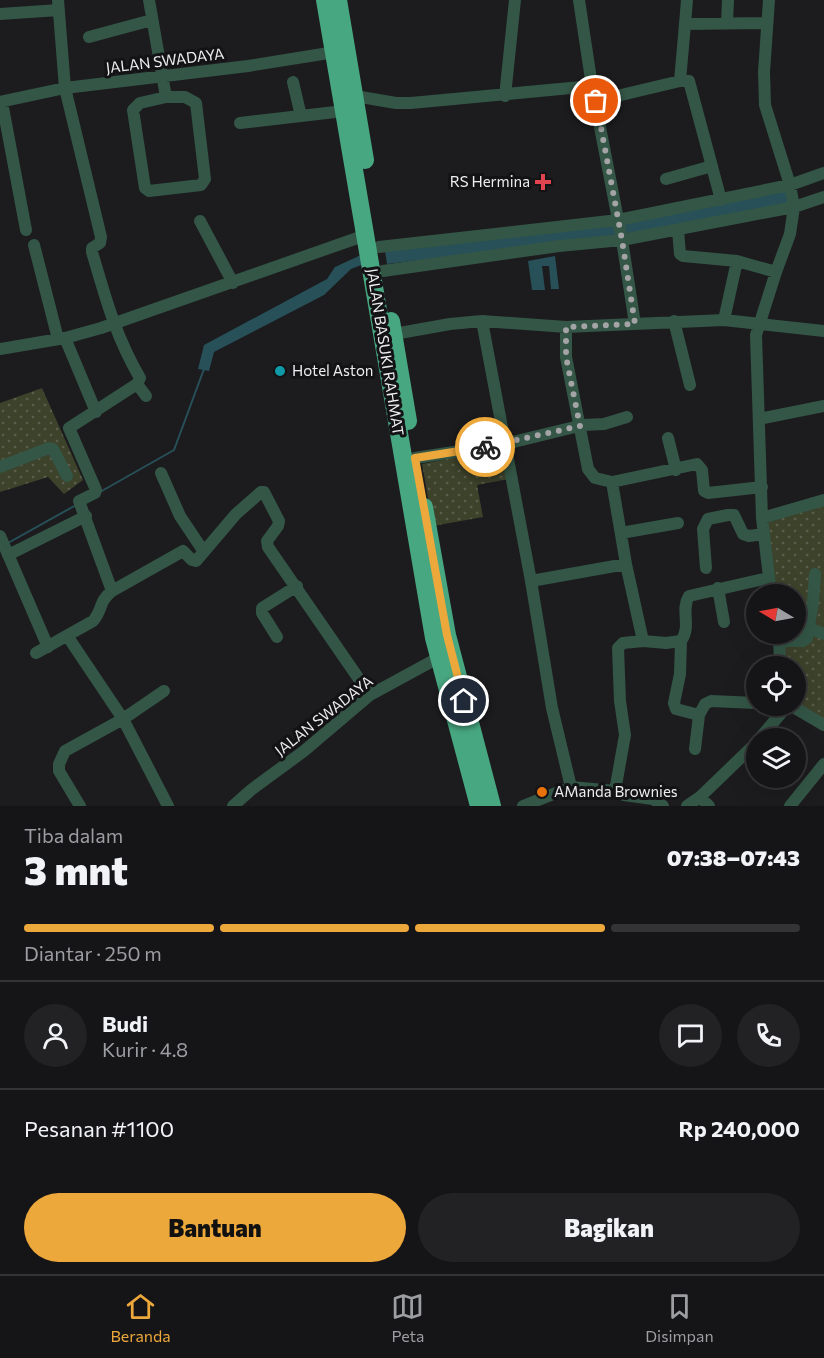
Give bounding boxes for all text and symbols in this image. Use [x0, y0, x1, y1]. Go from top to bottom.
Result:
street label: JALAN SWADAYA [105, 44, 225, 76]
pin [570, 75, 621, 126]
icon: bag [579, 84, 612, 117]
place label: RS Hermina [450, 172, 530, 190]
marker: RS Hermina [534, 173, 552, 191]
street label: JALAN BASUKI RAHMAT [364, 267, 408, 437]
place label: Hotel Aston [292, 361, 373, 379]
marker: Hotel Aston [273, 364, 287, 378]
courier [455, 417, 515, 477]
icon: bike [469, 431, 502, 464]
north arrow [746, 584, 806, 644]
map controls [746, 584, 806, 788]
button: locate [746, 656, 806, 716]
street label: JALAN SWADAYA [271, 671, 376, 759]
pin [438, 675, 489, 726]
icon: home [447, 684, 480, 717]
button: layers [746, 728, 806, 788]
place label: AManda Brownies [554, 782, 678, 800]
marker: AManda Brownies [535, 785, 549, 799]
text: Tiba dalam [24, 823, 123, 847]
text: 07:38–07:43 [667, 844, 800, 871]
text: 3 mnt [24, 845, 128, 893]
text: Diantar · 250 m [24, 941, 162, 965]
button: person [24, 1004, 87, 1067]
button: chat [659, 1004, 722, 1067]
button: phone [737, 1004, 800, 1067]
text: Budi [102, 1010, 148, 1037]
text: Kurir · 4.8 [102, 1037, 188, 1061]
text: Pesanan #1100 [24, 1115, 174, 1142]
text: Rp 240,000 [678, 1115, 800, 1142]
button: Bantuan [24, 1193, 406, 1262]
button: Bagikan [418, 1193, 800, 1262]
tab: Beranda [110, 1290, 171, 1345]
tab: Peta [391, 1290, 424, 1345]
tab: Disimpan [645, 1290, 714, 1345]

